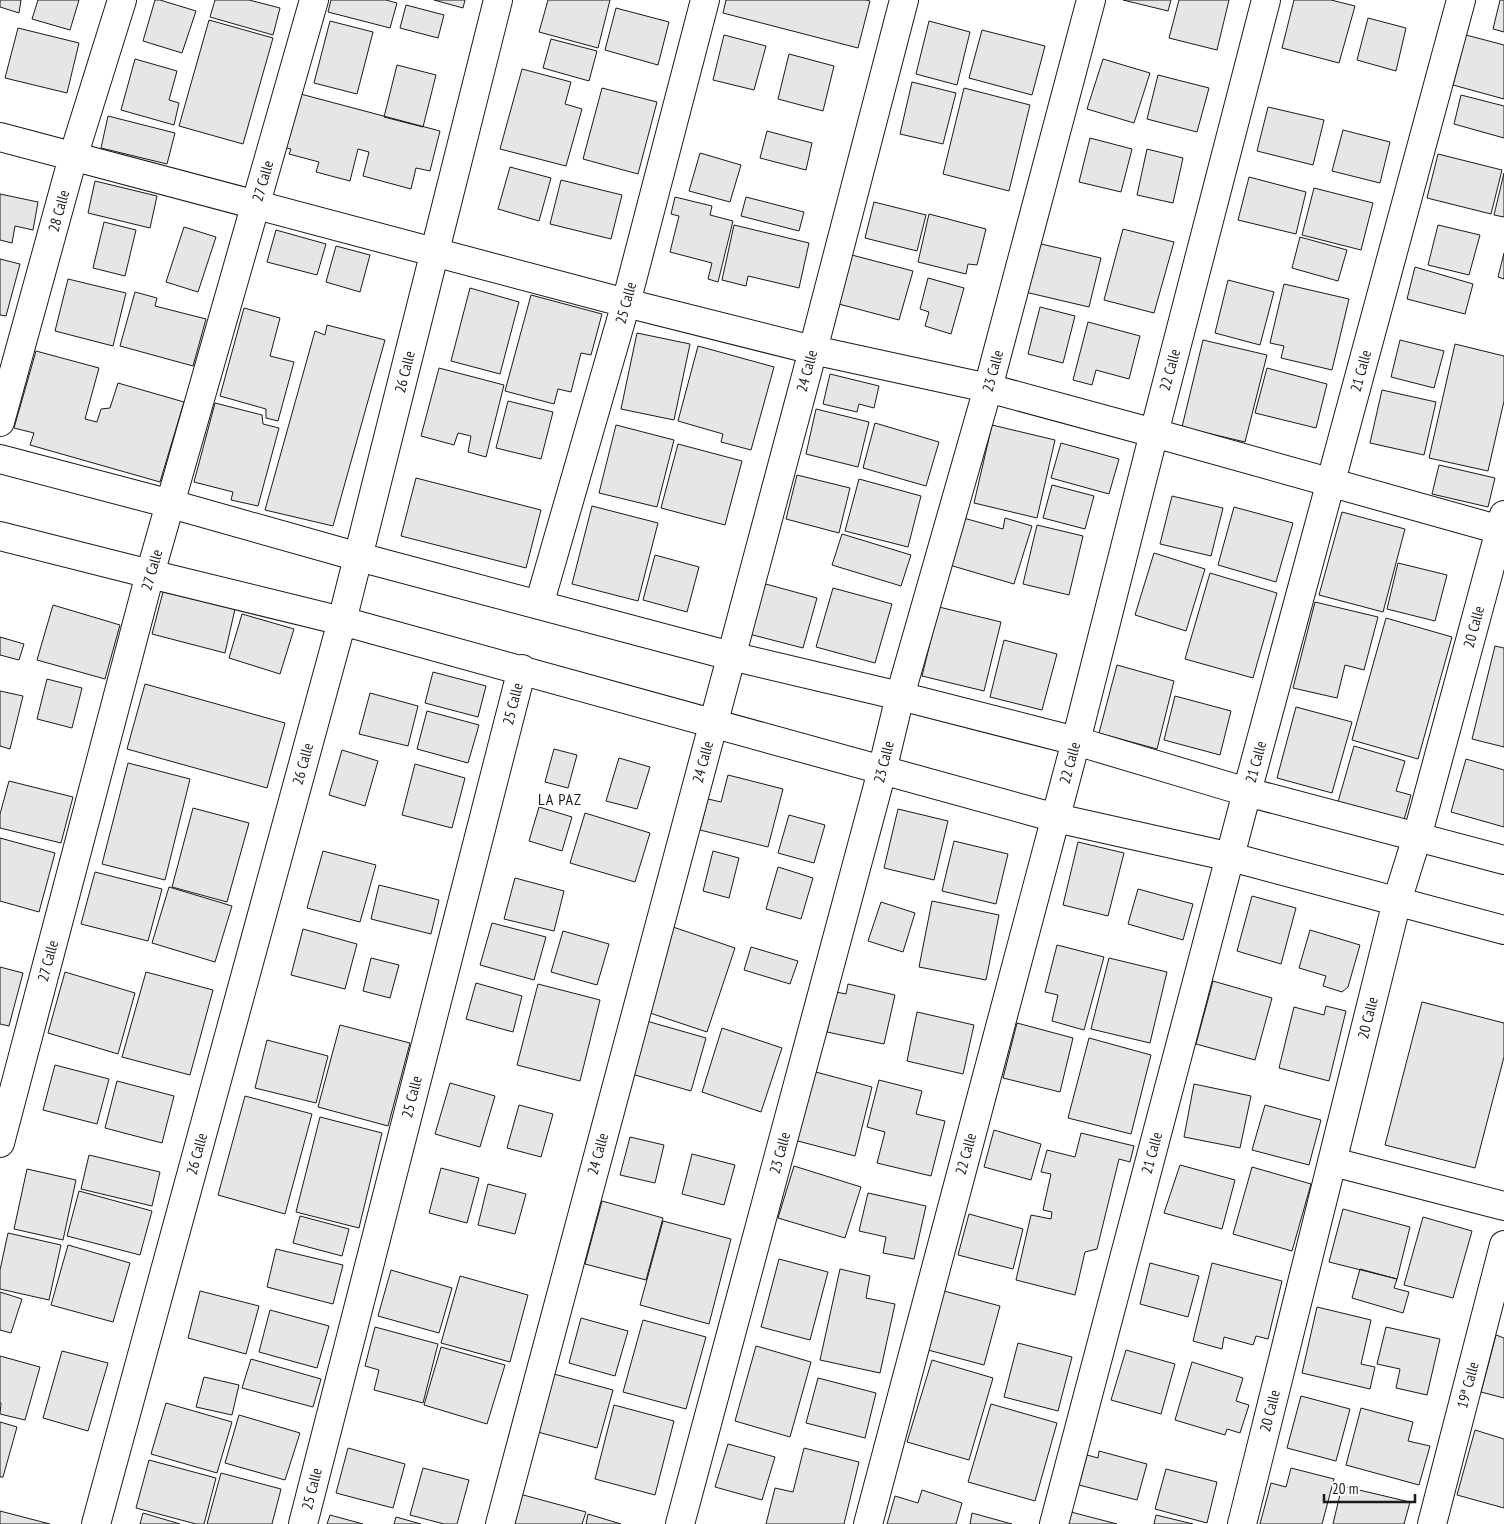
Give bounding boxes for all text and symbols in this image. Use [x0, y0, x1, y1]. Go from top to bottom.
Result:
street label: 27 Calle [248, 158, 277, 204]
street label: 28 Calle [44, 188, 73, 234]
street label: 25 Calle [611, 280, 640, 326]
street label: 22 Calle [1155, 347, 1184, 393]
street label: 24 Calle [792, 348, 821, 394]
street label: 23 Calle [978, 348, 1007, 394]
street label: 21 Calle [1346, 348, 1375, 394]
street label: 26 Calle [390, 349, 419, 395]
street label: 27 Calle [137, 547, 166, 593]
street label: 20 Calle [1459, 604, 1488, 650]
street label: 25 Calle [498, 681, 527, 727]
street label: 24 Calle [688, 739, 717, 785]
street label: 23 Calle [869, 739, 898, 785]
street label: 21 Calle [1241, 739, 1270, 785]
street label: 22 Calle [1055, 740, 1084, 786]
street label: 26 Calle [288, 741, 317, 787]
district label: LA PAZ [538, 789, 582, 809]
street label: 27 Calle [33, 938, 62, 984]
street label: 20 Calle [1353, 995, 1382, 1041]
street label: 25 Calle [397, 1074, 426, 1120]
street label: 23 Calle [765, 1130, 794, 1176]
street label: 21 Calle [1137, 1130, 1166, 1176]
street label: 26 Calle [182, 1131, 211, 1177]
street label: 24 Calle [583, 1131, 612, 1177]
street label: 22 Calle [951, 1131, 980, 1177]
street label: 19ª Calle [1452, 1360, 1483, 1410]
street label: 20 Calle [1255, 1388, 1284, 1434]
street label: 25 Calle [297, 1466, 326, 1512]
scale bar [1324, 1472, 1415, 1504]
text: 20 m [1332, 1479, 1358, 1498]

